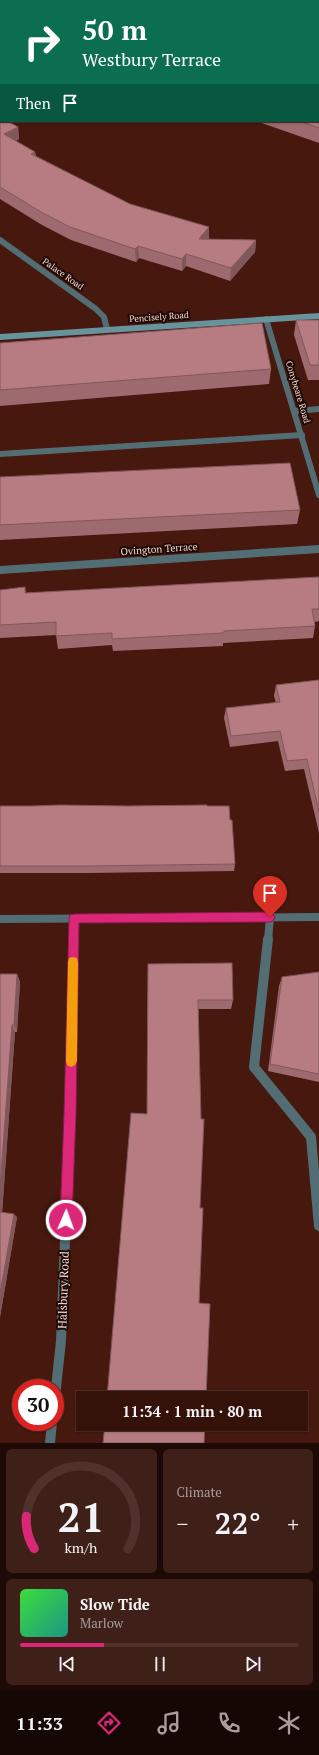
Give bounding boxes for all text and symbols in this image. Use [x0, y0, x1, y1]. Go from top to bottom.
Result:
text: 50 m [82, 11, 147, 48]
icon: right [16, 16, 68, 68]
text: Westbury Terrace [82, 47, 221, 71]
icon: arrive [59, 92, 81, 114]
text: Then [16, 93, 51, 113]
street label: Palace Road [40, 255, 86, 293]
street label: Pencisely Road [129, 309, 189, 325]
street label: Conybeare Road [283, 359, 313, 425]
street label: Ovington Terrace [120, 540, 198, 558]
pin [253, 876, 287, 917]
icon: arrive [259, 882, 281, 904]
position arrow [45, 1199, 87, 1241]
street label: Halsbury Road [54, 1251, 72, 1329]
speed limit sign: 30 [12, 1379, 64, 1431]
text: 11:34 · 1 min · 80 m [122, 1401, 262, 1421]
text: Climate [177, 1483, 222, 1501]
text: 21 [58, 1489, 105, 1544]
text: 22° [215, 1503, 261, 1543]
text: − [177, 1509, 188, 1538]
text: + [287, 1509, 299, 1538]
text: km/h [65, 1538, 98, 1557]
text: Slow Tide [80, 1594, 150, 1614]
text: Marlow [80, 1614, 123, 1632]
icon: previous [56, 1653, 78, 1675]
icon: pause [149, 1653, 171, 1675]
icon: next [242, 1653, 264, 1675]
icon: directions [95, 1709, 123, 1737]
icon: music [155, 1709, 183, 1737]
icon: phone [215, 1709, 243, 1737]
icon: climate [275, 1709, 303, 1737]
text: 11:33 [16, 1711, 63, 1735]

